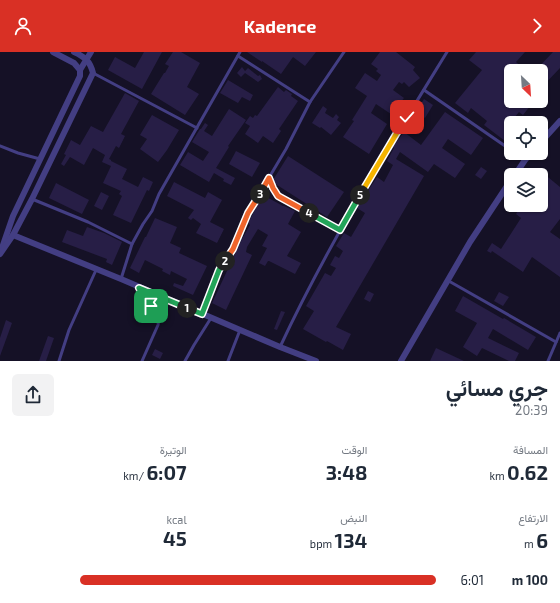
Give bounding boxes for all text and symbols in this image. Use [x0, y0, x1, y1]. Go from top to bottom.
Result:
icon: person [12, 15, 34, 37]
text: Kadence [244, 15, 316, 37]
icon: forward [526, 15, 548, 37]
north arrow [504, 64, 548, 108]
map controls [504, 64, 548, 212]
pin [390, 100, 424, 134]
icon: check [396, 106, 418, 128]
button: locate [504, 116, 548, 160]
button: layers [504, 168, 548, 212]
pin: 3 [250, 184, 270, 204]
pin: 5 [350, 185, 370, 205]
text: 3 [257, 187, 263, 200]
text: 5 [357, 188, 363, 201]
pin: 4 [299, 203, 319, 223]
text: 4 [305, 206, 313, 219]
pin: 2 [215, 251, 235, 271]
text: 2 [222, 254, 228, 267]
pin [134, 289, 168, 323]
icon: arrive [140, 295, 162, 317]
pin: 1 [177, 298, 197, 318]
text: 1 [185, 301, 189, 314]
button: share [12, 374, 54, 416]
text: جري مسائي [446, 374, 548, 400]
text: 20:39 [515, 402, 548, 418]
text: الوتيرة [160, 443, 187, 456]
text: الوقت [341, 443, 367, 456]
text: المسافة [513, 443, 548, 456]
text: 6:07 [147, 460, 187, 484]
text: 3:48 [326, 460, 367, 484]
text: 0.62 [507, 460, 548, 484]
text: /km [123, 469, 147, 482]
text: km [489, 469, 507, 482]
text: النبض [340, 511, 367, 524]
text: الارتفاع [518, 511, 548, 524]
text: kcal [167, 513, 187, 526]
text: 45 [163, 526, 187, 550]
text: 134 [335, 528, 367, 552]
text: 6 [536, 528, 548, 552]
text: bpm [310, 537, 335, 550]
text: m [524, 537, 536, 550]
text: 6:01 [460, 572, 484, 588]
text: 100 m [512, 572, 548, 588]

